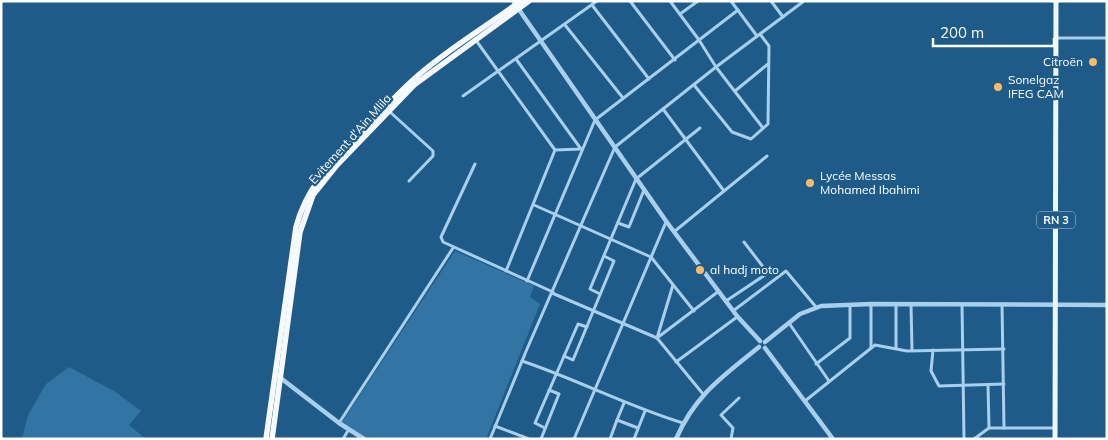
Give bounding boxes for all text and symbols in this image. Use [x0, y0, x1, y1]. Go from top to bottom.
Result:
scale bar [933, 15, 1054, 47]
text: 200 m [940, 23, 984, 42]
place label: Citroën [1043, 54, 1083, 69]
marker: Citroën [1087, 56, 1099, 68]
place label: Sonelgaz IFEG CAM [1008, 72, 1064, 101]
marker: Sonelgaz IFEG CAM [992, 81, 1004, 93]
street label: Evitement d'Ain Mlila [305, 91, 394, 187]
place label: Lycée Messas Mohamed Ibahimi [820, 168, 920, 197]
marker: Lycée Messas Mohamed Ibahimi [804, 177, 816, 189]
road number: RN 3 [1037, 212, 1075, 228]
place label: al hadj moto [710, 262, 779, 277]
marker: al hadj moto [694, 264, 706, 276]

